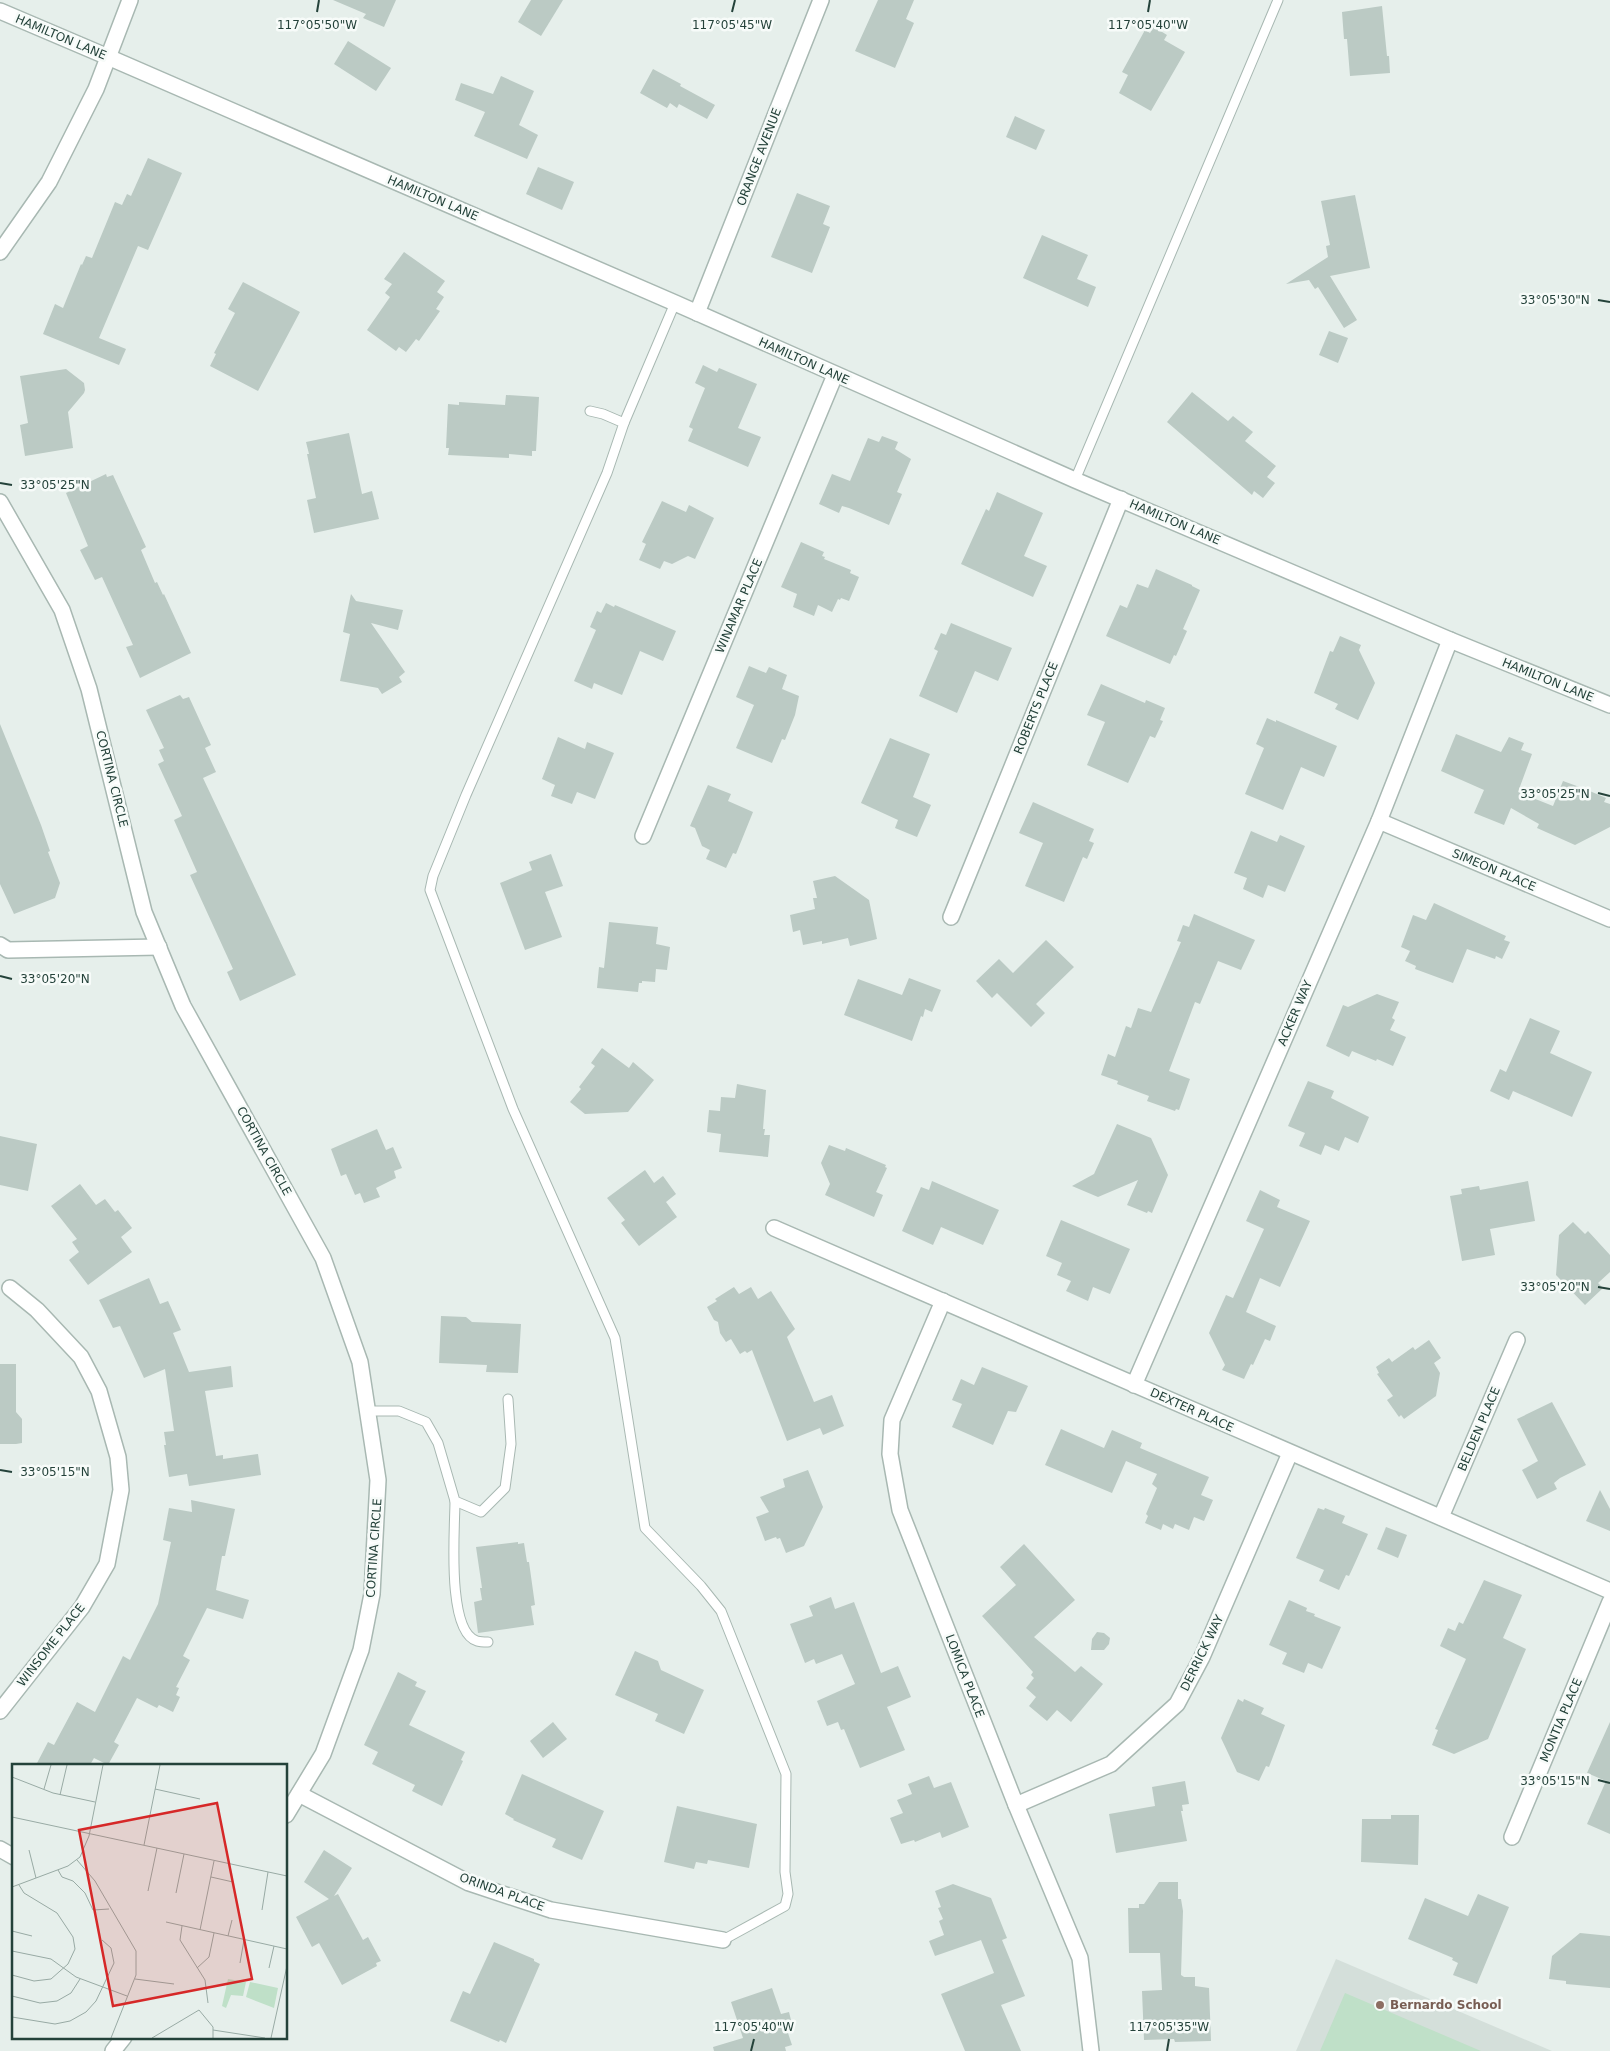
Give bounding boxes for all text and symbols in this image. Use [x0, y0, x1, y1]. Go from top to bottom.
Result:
street label: HAMILTON LANE [13, 12, 109, 62]
text: 117°05'50"W [277, 18, 357, 32]
text: 117°05'45"W [692, 18, 772, 32]
text: 117°05'40"W [1108, 18, 1188, 32]
street label: ORANGE AVENUE [734, 106, 784, 208]
street label: HAMILTON LANE [385, 173, 481, 223]
text: 33°05'30"N [1520, 293, 1590, 307]
street label: HAMILTON LANE [757, 335, 851, 387]
text: 33°05'25"N [20, 478, 90, 492]
street label: HAMILTON LANE [1127, 497, 1223, 547]
street label: WINAMAR PLACE [713, 557, 765, 655]
street label: HAMILTON LANE [1500, 655, 1596, 705]
street label: ROBERTS PLACE [1011, 660, 1061, 756]
street label: CORTINA CIRCLE [93, 729, 131, 829]
text: 33°05'25"N [1520, 787, 1590, 801]
street label: SIMEON PLACE [1450, 846, 1538, 894]
text: 33°05'20"N [20, 972, 90, 986]
street label: ACKER WAY [1275, 978, 1315, 1048]
street label: CORTINA CIRCLE [234, 1104, 294, 1198]
text: 33°05'20"N [1520, 1280, 1590, 1294]
street label: DEXTER PLACE [1148, 1385, 1236, 1435]
street label: BELDEN PLACE [1455, 1385, 1503, 1473]
text: 33°05'15"N [20, 1465, 90, 1479]
street label: CORTINA CIRCLE [364, 1498, 384, 1598]
street label: WINSOME PLACE [14, 1601, 88, 1689]
street label: DERRICK WAY [1178, 1612, 1227, 1693]
street label: LOMICA PLACE [943, 1632, 987, 1720]
street label: MONTIA PLACE [1537, 1676, 1585, 1764]
inset map [12, 1764, 288, 2038]
text: 33°05'15"N [1520, 1774, 1590, 1788]
street label: ORINDA PLACE [458, 1870, 546, 1914]
place label: Bernardo School [1390, 1998, 1502, 2012]
marker: Bernardo School [1374, 1999, 1386, 2011]
text: 117°05'40"W [714, 2020, 794, 2034]
text: 117°05'35"W [1129, 2020, 1209, 2034]

